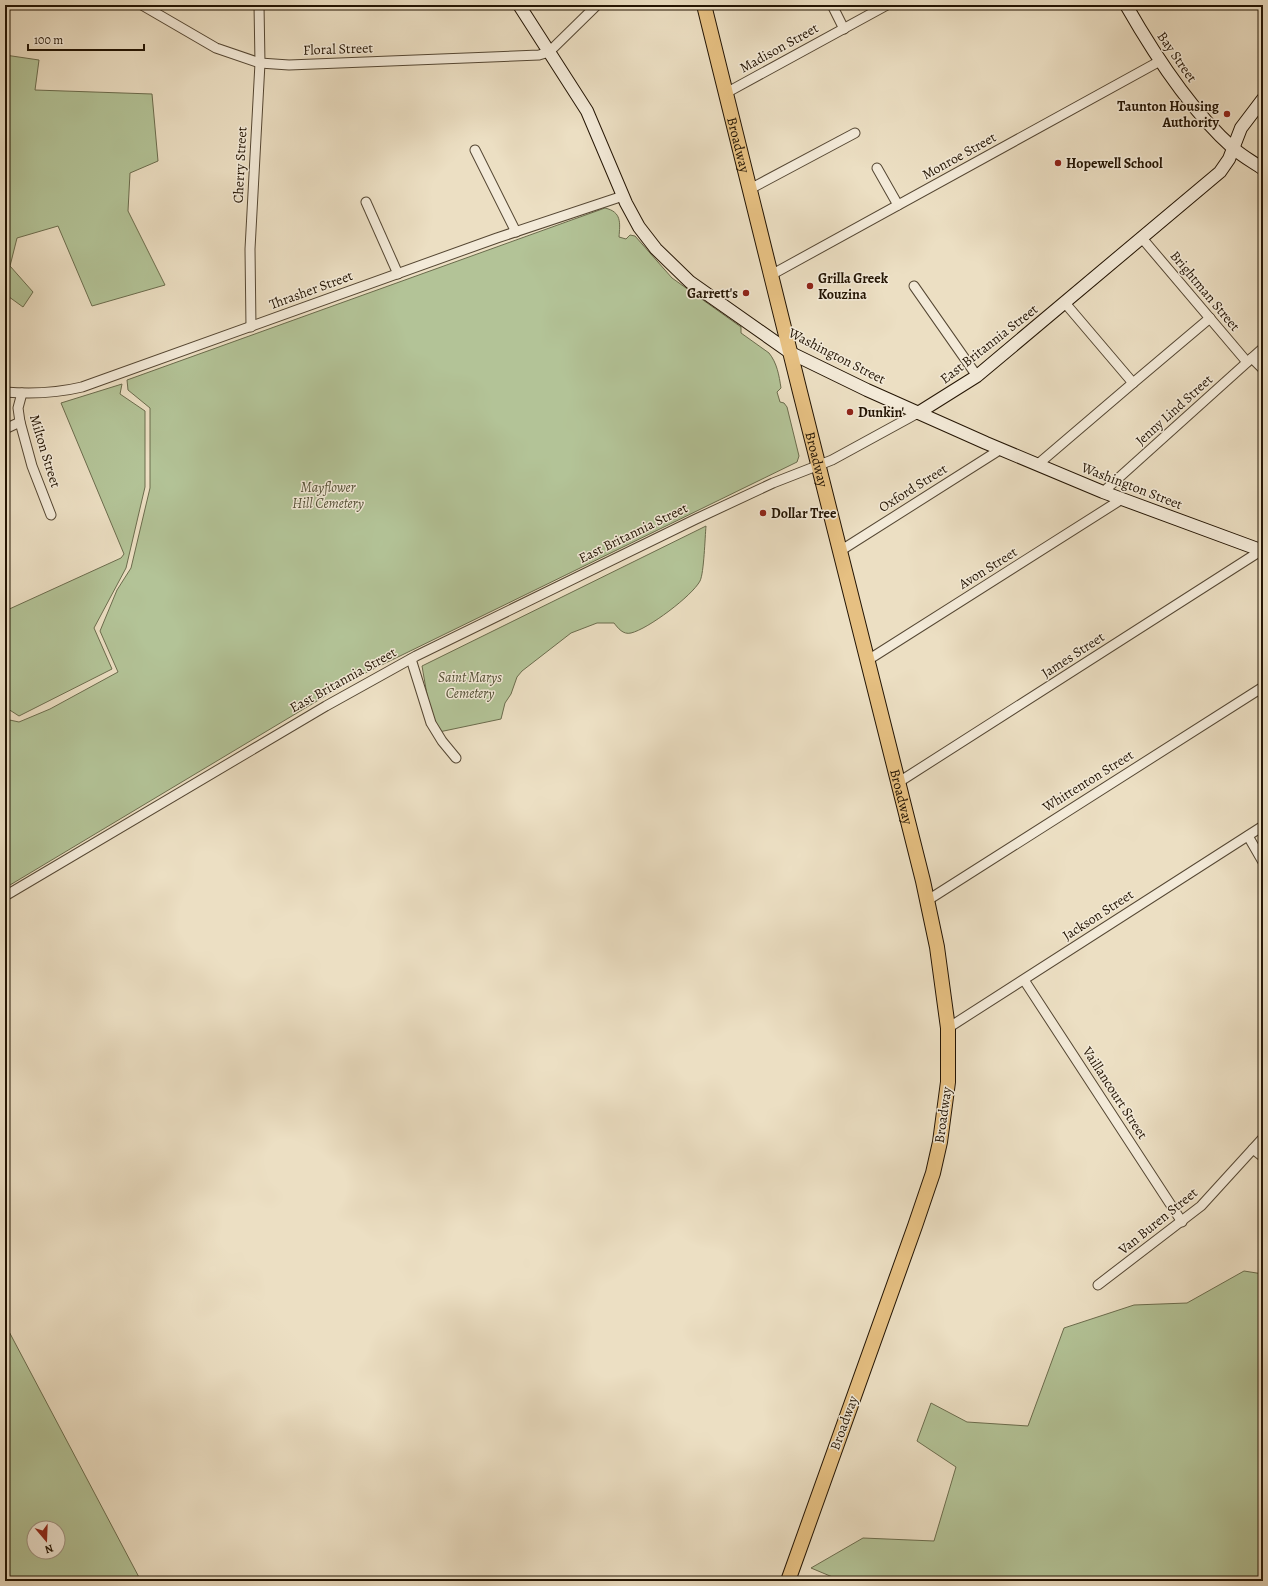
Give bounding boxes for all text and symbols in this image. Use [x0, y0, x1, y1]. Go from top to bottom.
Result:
street label: Madison Street [736, 18, 822, 77]
scale bar [28, 26, 144, 52]
street label: Bay Street [1153, 28, 1202, 87]
text: 100 m [34, 32, 63, 48]
street label: Floral Street [303, 38, 374, 60]
place label: Taunton Housing Authority [1117, 97, 1220, 132]
marker: Taunton Housing Authority [1222, 109, 1232, 119]
street label: Broadway [723, 115, 755, 175]
street label: Cherry Street [229, 126, 252, 204]
street label: Monroe Street [919, 128, 1000, 184]
place label: Hopewell School [1066, 154, 1163, 173]
marker: Hopewell School [1053, 158, 1063, 168]
street label: Brightman Street [1166, 247, 1245, 336]
street label: Thrasher Street [267, 266, 356, 314]
place label: Grilla Greek Kouzina [818, 269, 889, 304]
marker: Grilla Greek Kouzina [805, 281, 815, 291]
place label: Garrett's [687, 284, 738, 303]
marker: Garrett's [741, 288, 751, 298]
street label: East Britannia Street [936, 300, 1042, 388]
street label: Washington Street [784, 323, 889, 389]
street label: Jenny Lind Street [1131, 370, 1217, 450]
place label: Dunkin' [858, 403, 905, 422]
marker: Dunkin' [845, 407, 855, 417]
street label: Milton Street [25, 412, 65, 490]
street label: Broadway [801, 429, 833, 490]
street label: Washington Street [1078, 458, 1186, 514]
street label: Oxford Street [875, 459, 951, 517]
park label: Mayflower Hill Cemetery [292, 478, 364, 513]
street label: East Britannia Street [575, 498, 691, 568]
place label: Dollar Tree [771, 504, 837, 523]
marker: Dollar Tree [758, 508, 768, 518]
street label: Avon Street [954, 542, 1021, 594]
street label: James Street [1038, 627, 1108, 682]
street label: East Britannia Street [286, 643, 400, 717]
park label: Saint Marys Cemetery [438, 668, 502, 703]
street label: Whittenton Street [1038, 745, 1137, 817]
street label: Broadway [886, 767, 918, 827]
street label: Jackson Street [1059, 885, 1137, 945]
street label: Vaillancourt Street [1078, 1042, 1152, 1143]
street label: Broadway [930, 1085, 956, 1144]
street label: Van Buren Street [1114, 1183, 1202, 1259]
street label: Broadway [825, 1392, 863, 1453]
north arrow [26, 1520, 66, 1560]
text: N [43, 1541, 55, 1557]

